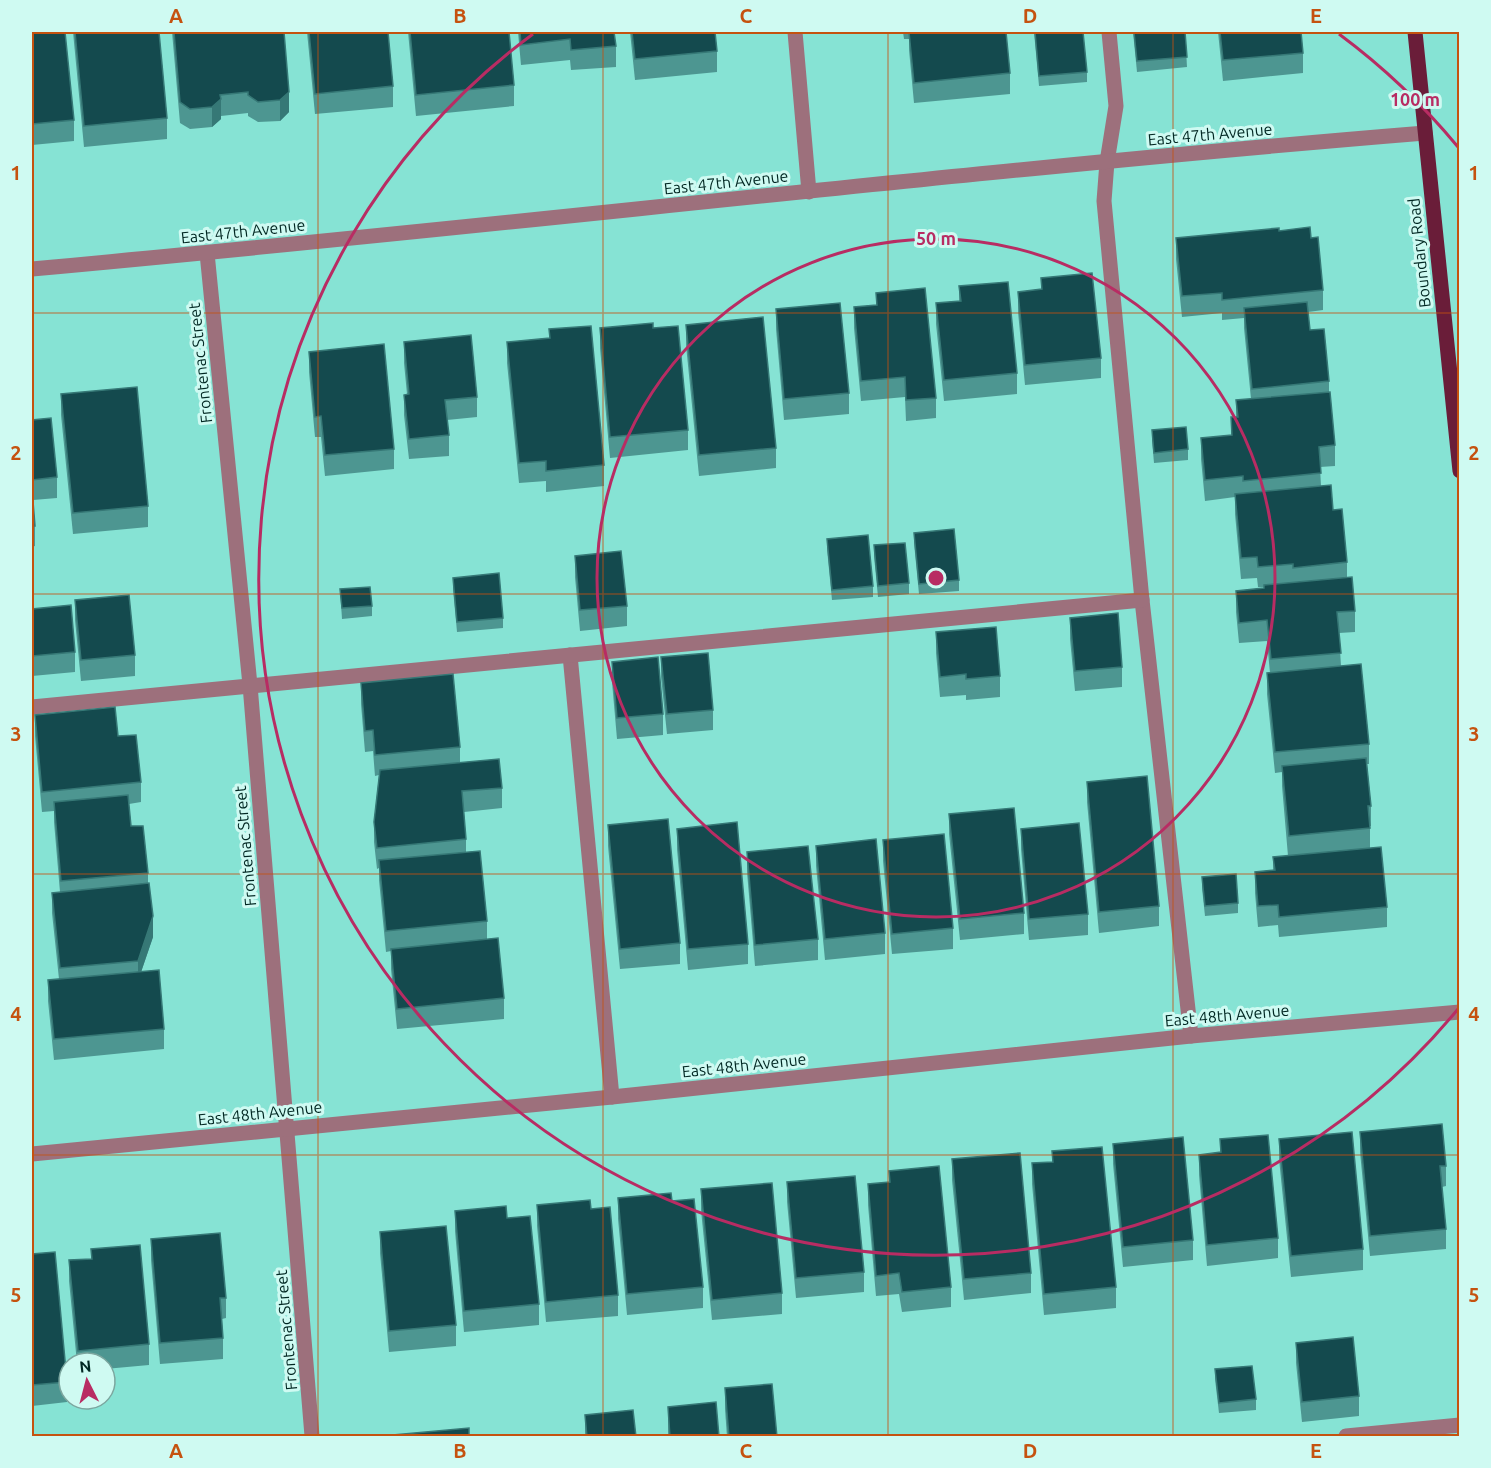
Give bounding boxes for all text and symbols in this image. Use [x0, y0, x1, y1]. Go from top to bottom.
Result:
text: A [169, 4, 183, 27]
text: B [453, 4, 467, 27]
text: C [740, 4, 753, 27]
text: D [1023, 4, 1037, 27]
text: E [1310, 4, 1322, 27]
text: 100 m [1390, 89, 1440, 109]
street label: East 47th Avenue [1147, 120, 1273, 148]
text: 1 [10, 161, 22, 184]
text: 1 [1468, 161, 1480, 184]
street label: East 47th Avenue [663, 167, 789, 197]
street label: Boundary Road [1404, 197, 1434, 309]
street label: East 47th Avenue [180, 216, 306, 246]
text: 50 m [916, 228, 956, 248]
street label: Frontenac Street [185, 301, 215, 424]
text: 2 [10, 441, 22, 464]
text: 2 [1468, 441, 1480, 464]
centre of rings [926, 568, 946, 588]
text: 3 [10, 722, 22, 745]
text: 3 [1468, 722, 1480, 745]
street label: Frontenac Street [231, 784, 259, 907]
street label: East 48th Avenue [1164, 1001, 1290, 1029]
text: 4 [10, 1002, 22, 1025]
text: 4 [1468, 1002, 1480, 1025]
street label: East 48th Avenue [681, 1050, 807, 1080]
street label: East 48th Avenue [197, 1098, 323, 1128]
street label: Frontenac Street [272, 1268, 300, 1391]
text: 5 [10, 1283, 22, 1306]
text: 5 [1468, 1283, 1480, 1306]
north arrow [57, 1351, 117, 1411]
text: N [79, 1357, 92, 1376]
text: A [169, 1439, 183, 1462]
text: B [453, 1439, 467, 1462]
text: C [740, 1439, 753, 1462]
text: D [1023, 1439, 1037, 1462]
text: E [1310, 1439, 1322, 1462]

